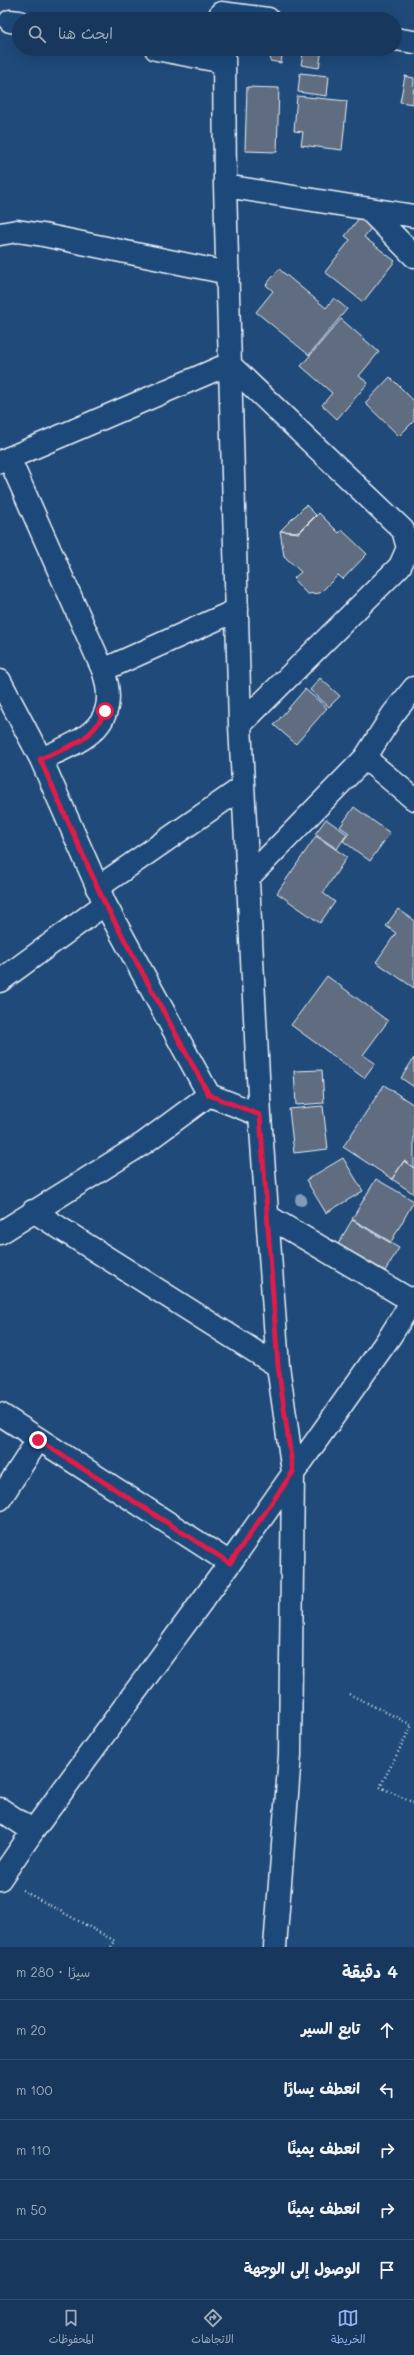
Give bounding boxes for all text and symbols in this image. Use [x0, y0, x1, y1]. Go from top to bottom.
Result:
search box [12, 12, 402, 56]
icon: search [26, 23, 48, 45]
text: ابحث هنا [58, 23, 113, 43]
route start [96, 702, 114, 720]
route end [29, 1431, 47, 1449]
text: 4 دقيقة [342, 1960, 398, 1982]
text: سيرًا · 280 m [16, 1963, 90, 1980]
text: تابع السير [301, 2018, 360, 2038]
icon: ahead [376, 2019, 398, 2041]
text: 20 m [16, 2021, 46, 2038]
text: انعطف يسارًا [284, 2078, 360, 2098]
icon: left [376, 2079, 398, 2101]
text: 100 m [16, 2081, 52, 2098]
text: انعطف يمينًا [288, 2138, 360, 2158]
icon: right [376, 2139, 398, 2161]
text: 110 m [16, 2141, 50, 2158]
text: انعطف يمينًا [288, 2198, 360, 2218]
icon: right [376, 2199, 398, 2221]
text: 50 m [16, 2201, 46, 2218]
text: الوصول إلى الوجهة [244, 2258, 360, 2278]
icon: arrive [376, 2259, 398, 2281]
tab: المحفوظات [49, 2307, 94, 2349]
tab: الاتجاهات [191, 2307, 234, 2349]
tab: الخريطة [331, 2307, 365, 2349]

